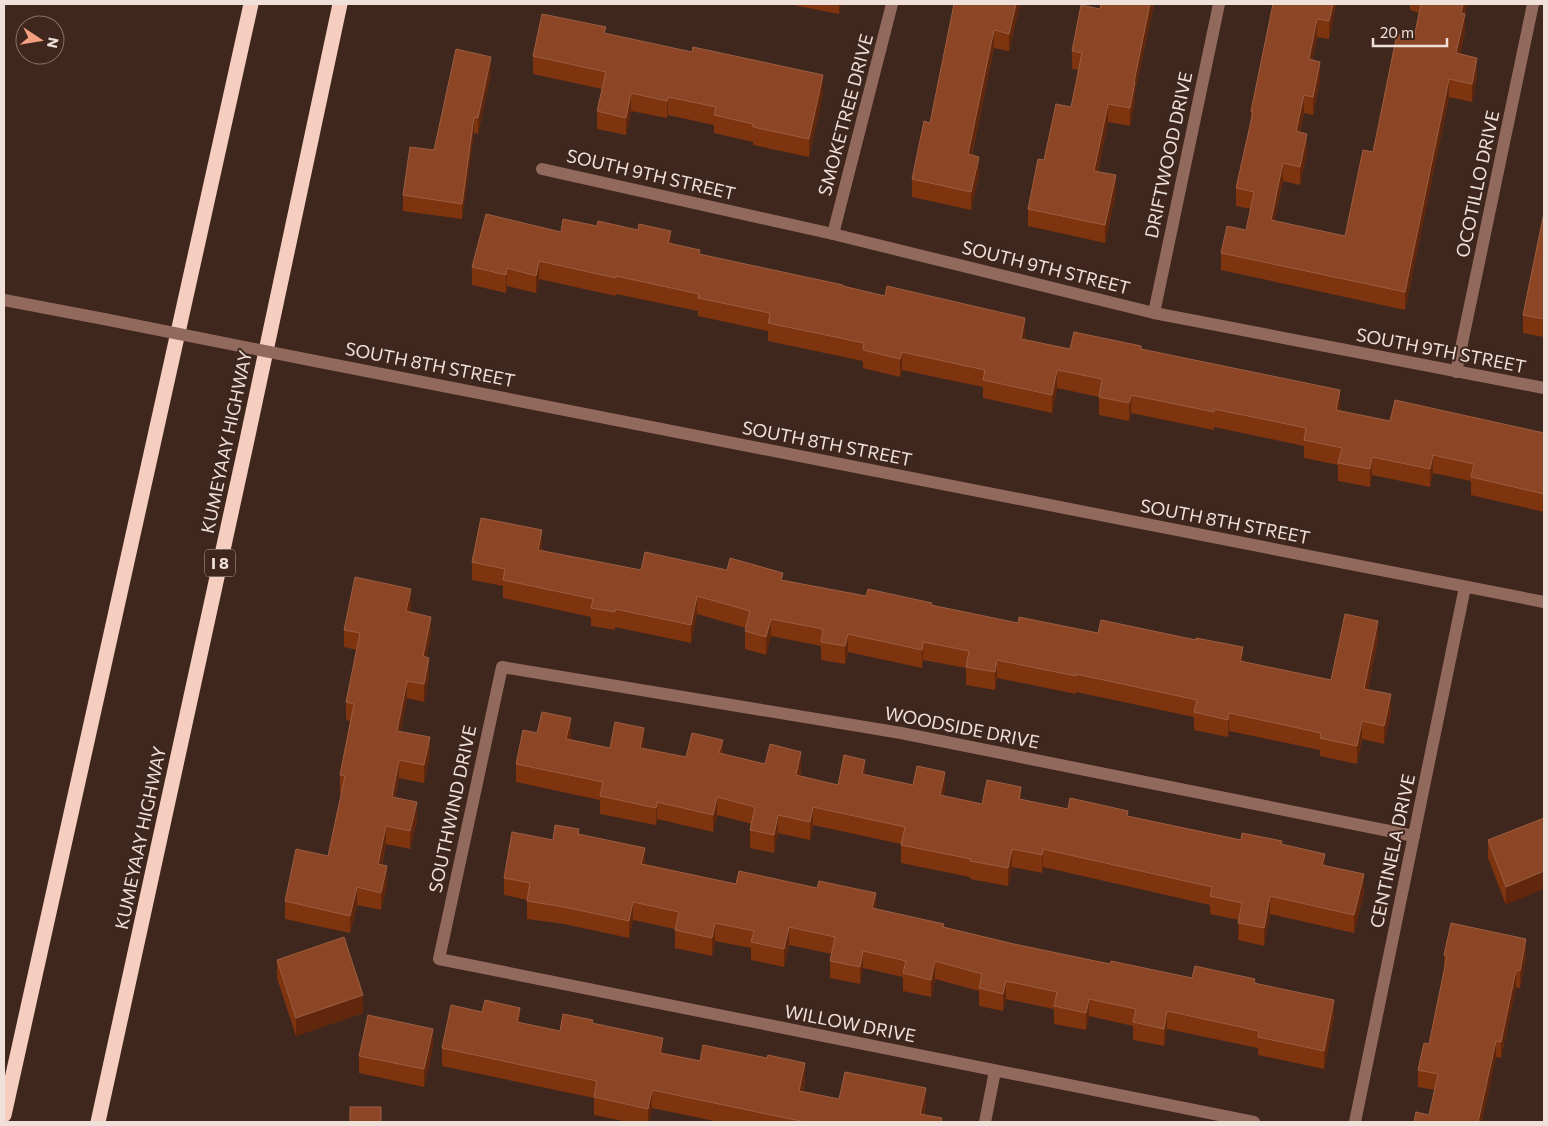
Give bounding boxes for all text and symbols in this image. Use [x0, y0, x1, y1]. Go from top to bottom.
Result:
north arrow [15, 15, 65, 65]
scale bar [1373, 15, 1447, 47]
text: 20 m [1380, 23, 1414, 41]
street label: SMOKETREE DRIVE [813, 31, 877, 198]
text: N [44, 36, 63, 50]
street label: DRIFTWOOD DRIVE [1140, 70, 1196, 240]
street label: OCOTILLO DRIVE [1451, 108, 1503, 259]
street label: SOUTH 9TH STREET [565, 144, 738, 204]
street label: SOUTH 9TH STREET [960, 235, 1133, 299]
street label: SOUTH 9TH STREET [1354, 323, 1528, 377]
street label: SOUTH 8TH STREET [343, 337, 517, 391]
street label: KUMEYAAY HIGHWAY [196, 348, 256, 535]
street label: SOUTH 8TH STREET [740, 416, 914, 470]
street label: SOUTH 8TH STREET [1138, 494, 1312, 548]
road number: I 8 [205, 550, 235, 576]
street label: WOODSIDE DRIVE [883, 701, 1041, 753]
street label: SOUTHWIND DRIVE [424, 723, 481, 894]
street label: KUMEYAAY HIGHWAY [110, 744, 170, 931]
street label: CENTINELA DRIVE [1365, 772, 1419, 930]
street label: WILLOW DRIVE [783, 1000, 918, 1047]

